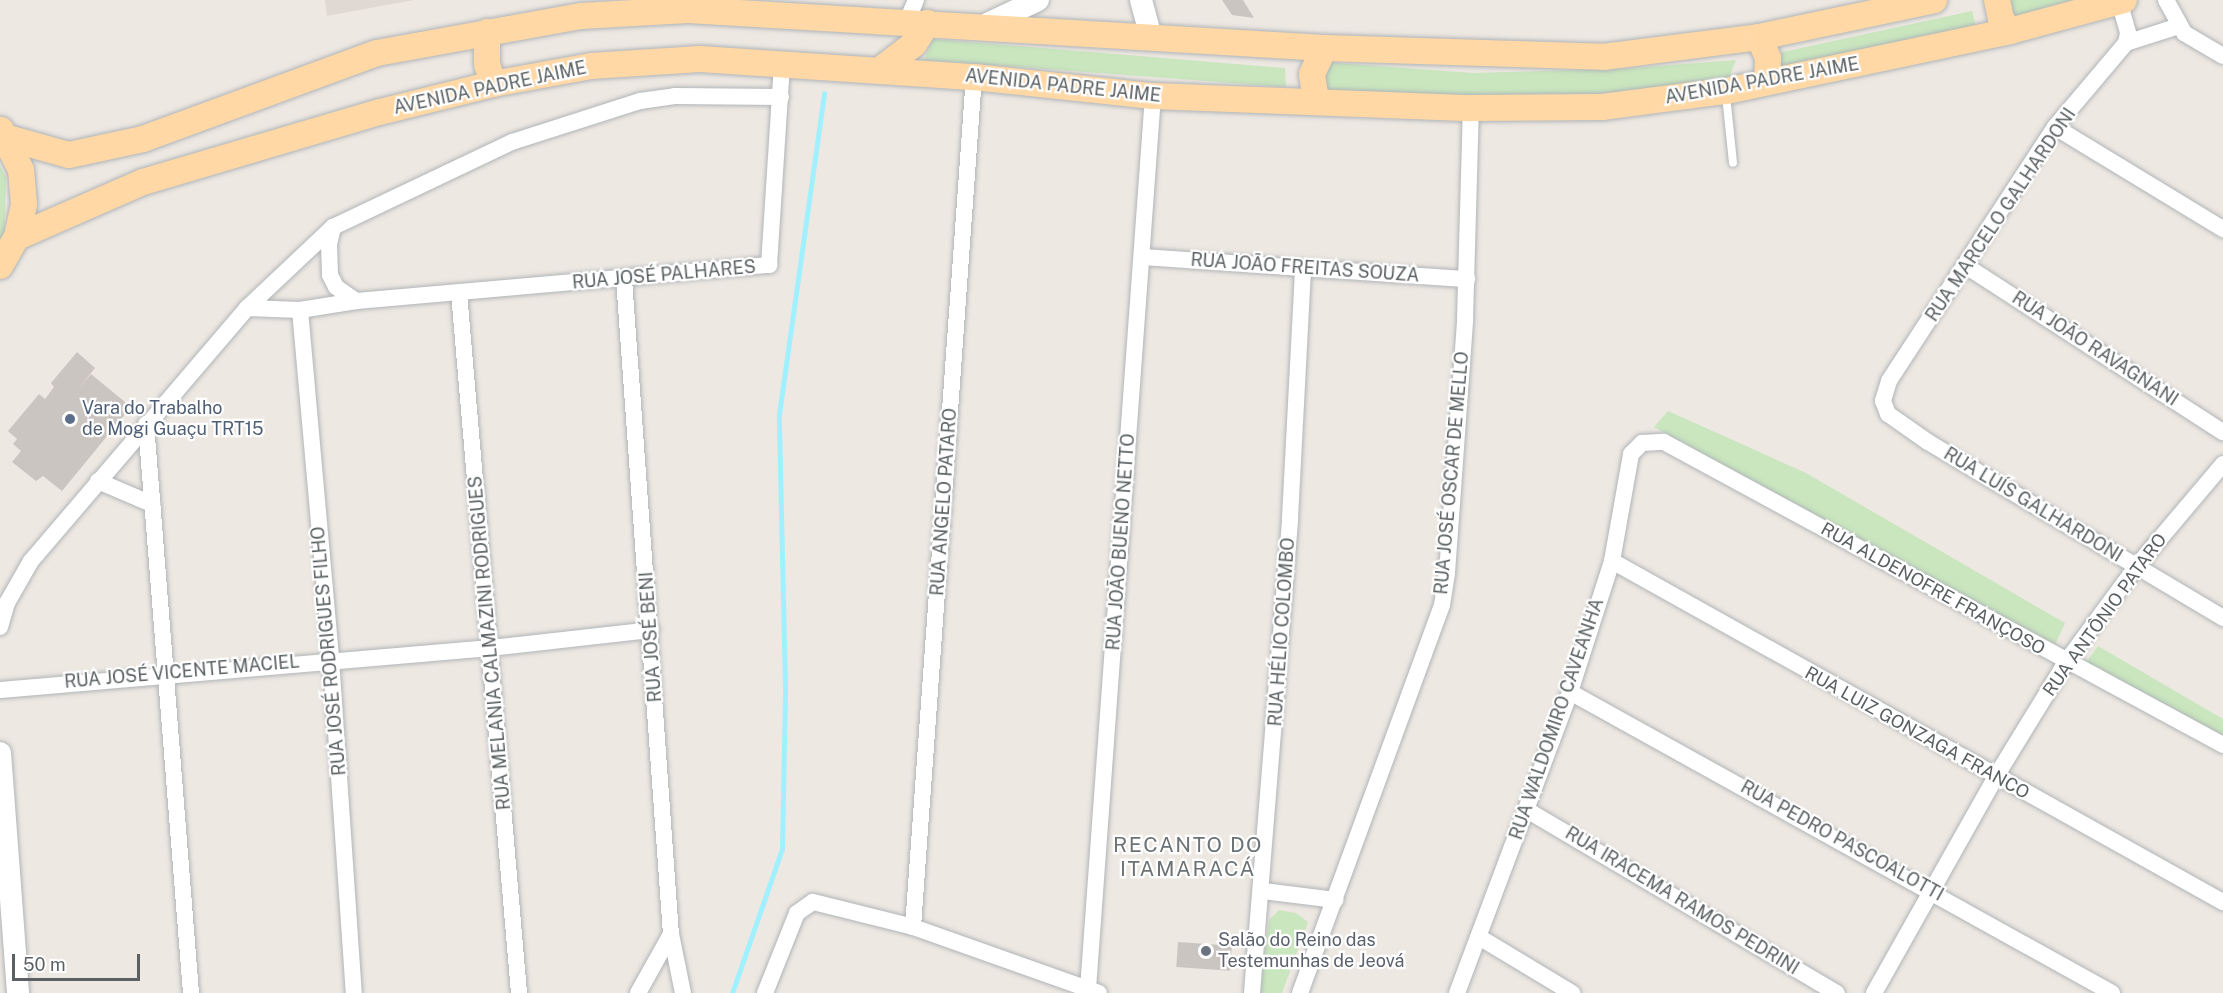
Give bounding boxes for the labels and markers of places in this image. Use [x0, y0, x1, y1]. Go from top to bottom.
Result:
place label: Vara do Trabalho de Mogi Guaçu TRT15 [82, 398, 264, 440]
marker: Vara do Trabalho de Mogi Guaçu TRT15 [63, 412, 77, 426]
place label: Salão do Reino das Testemunhas de Jeová [1218, 930, 1405, 972]
marker: Salão do Reino das Testemunhas de Jeová [1199, 944, 1213, 958]

